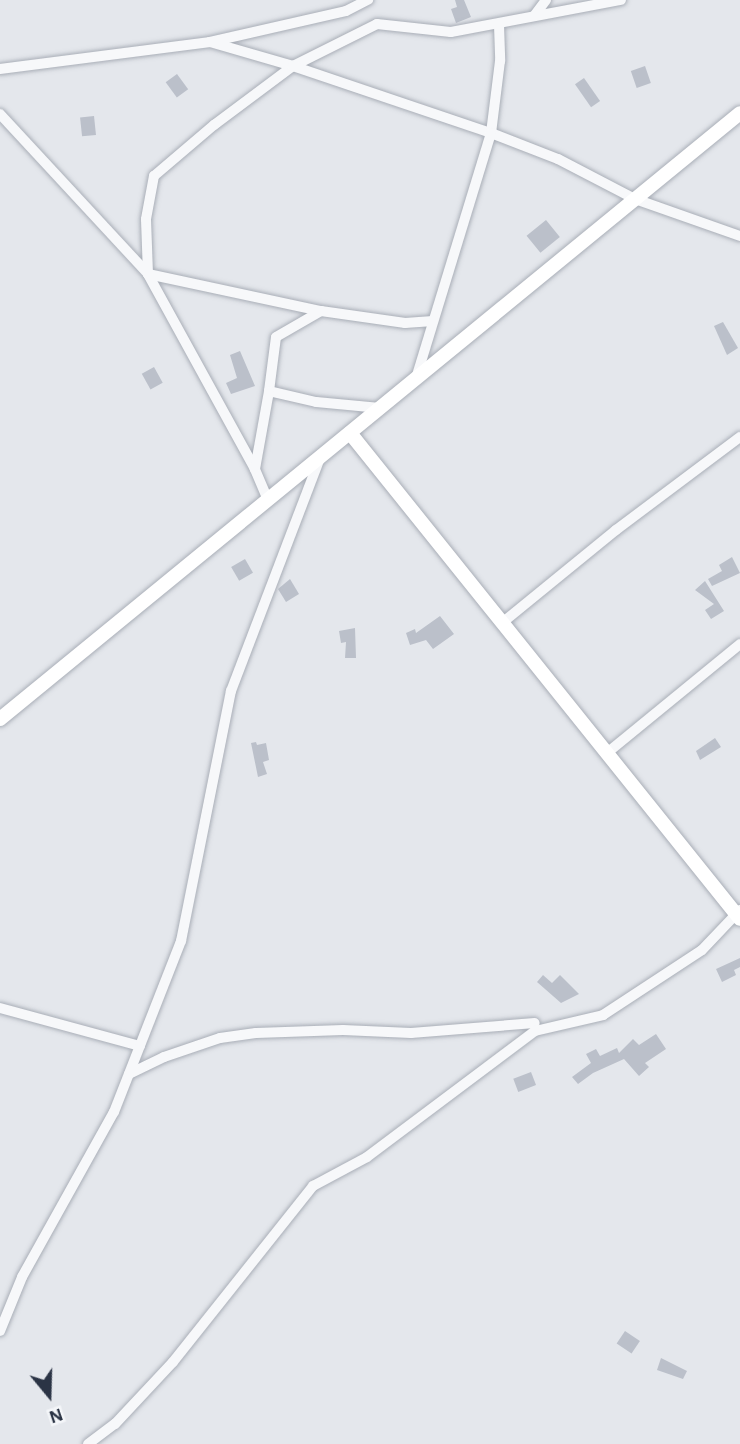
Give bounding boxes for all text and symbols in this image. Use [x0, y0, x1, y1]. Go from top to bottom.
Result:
north arrow [14, 1360, 84, 1430]
text: N [47, 1404, 65, 1426]

